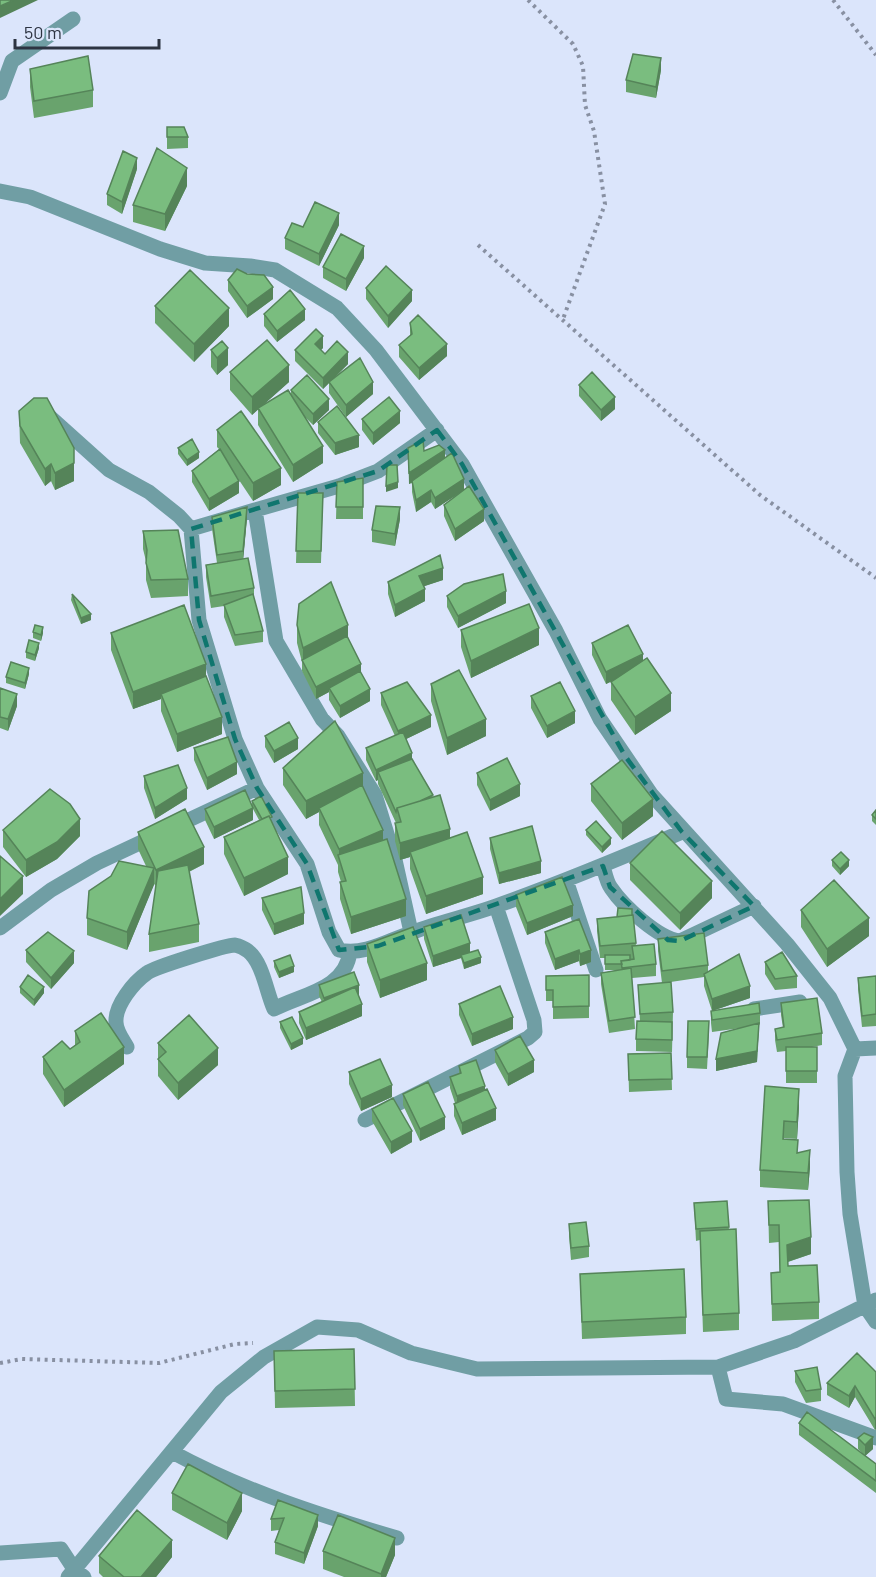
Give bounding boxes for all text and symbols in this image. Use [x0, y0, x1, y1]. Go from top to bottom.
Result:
scale bar [15, 12, 159, 50]
text: 50 m [24, 21, 62, 43]

